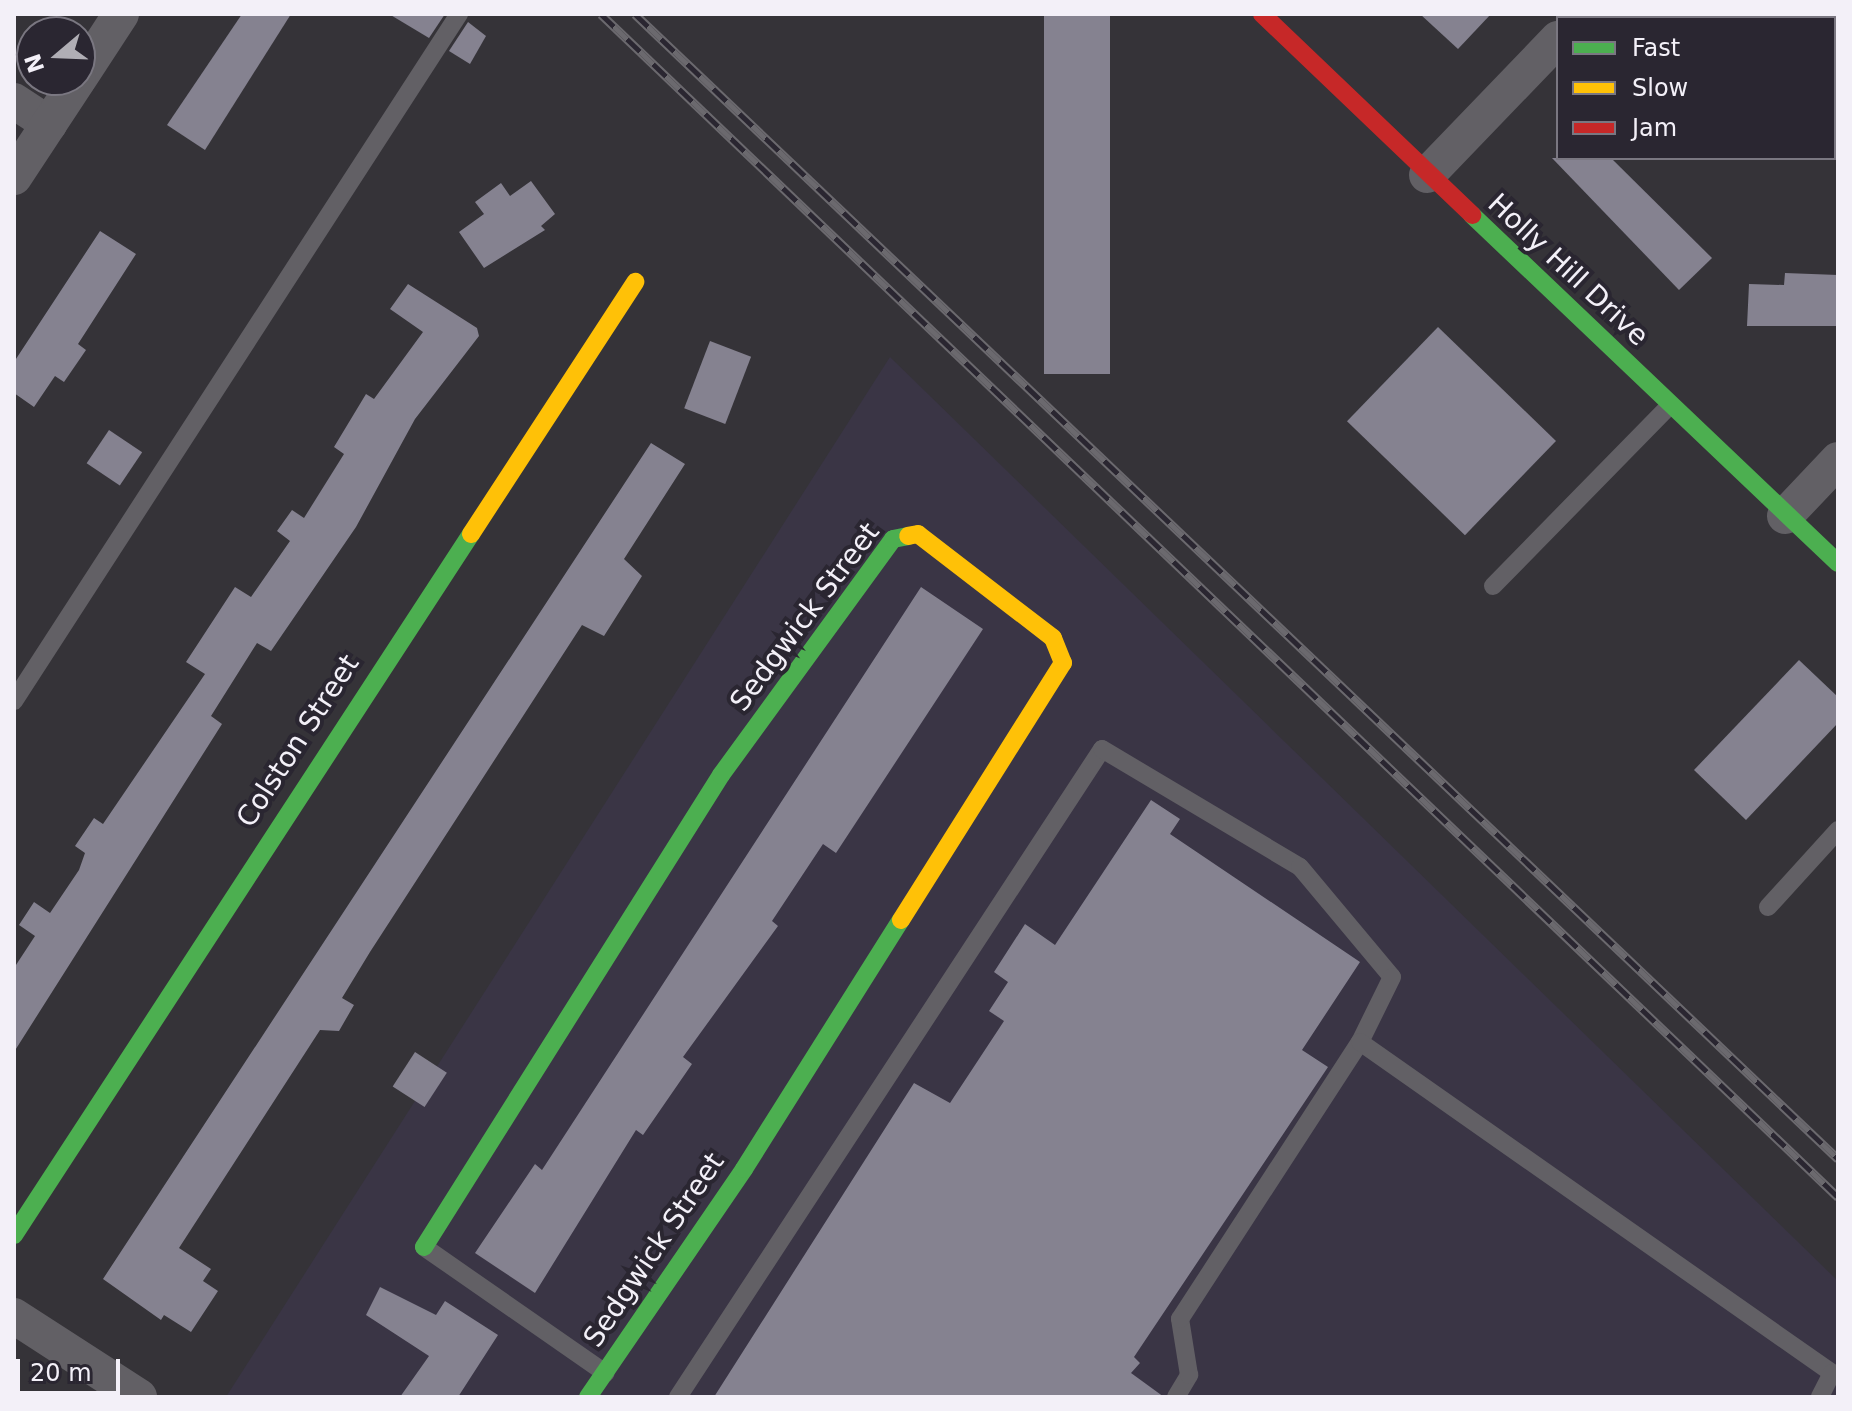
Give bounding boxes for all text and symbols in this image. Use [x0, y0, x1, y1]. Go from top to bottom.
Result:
north arrow [16, 16, 96, 96]
legend [1556, 16, 1836, 160]
text: Fast [1632, 34, 1680, 62]
text: N [20, 51, 50, 76]
text: Slow [1632, 74, 1688, 102]
text: Jam [1632, 114, 1677, 142]
street label: Holly Hill Drive [1481, 187, 1655, 353]
street label: Sedgwick Street [723, 516, 887, 718]
street label: Colston Street [230, 648, 366, 834]
street label: Sedgwick Street [577, 1147, 731, 1353]
scale bar [20, 1343, 124, 1393]
text: 20 m [30, 1359, 92, 1387]

